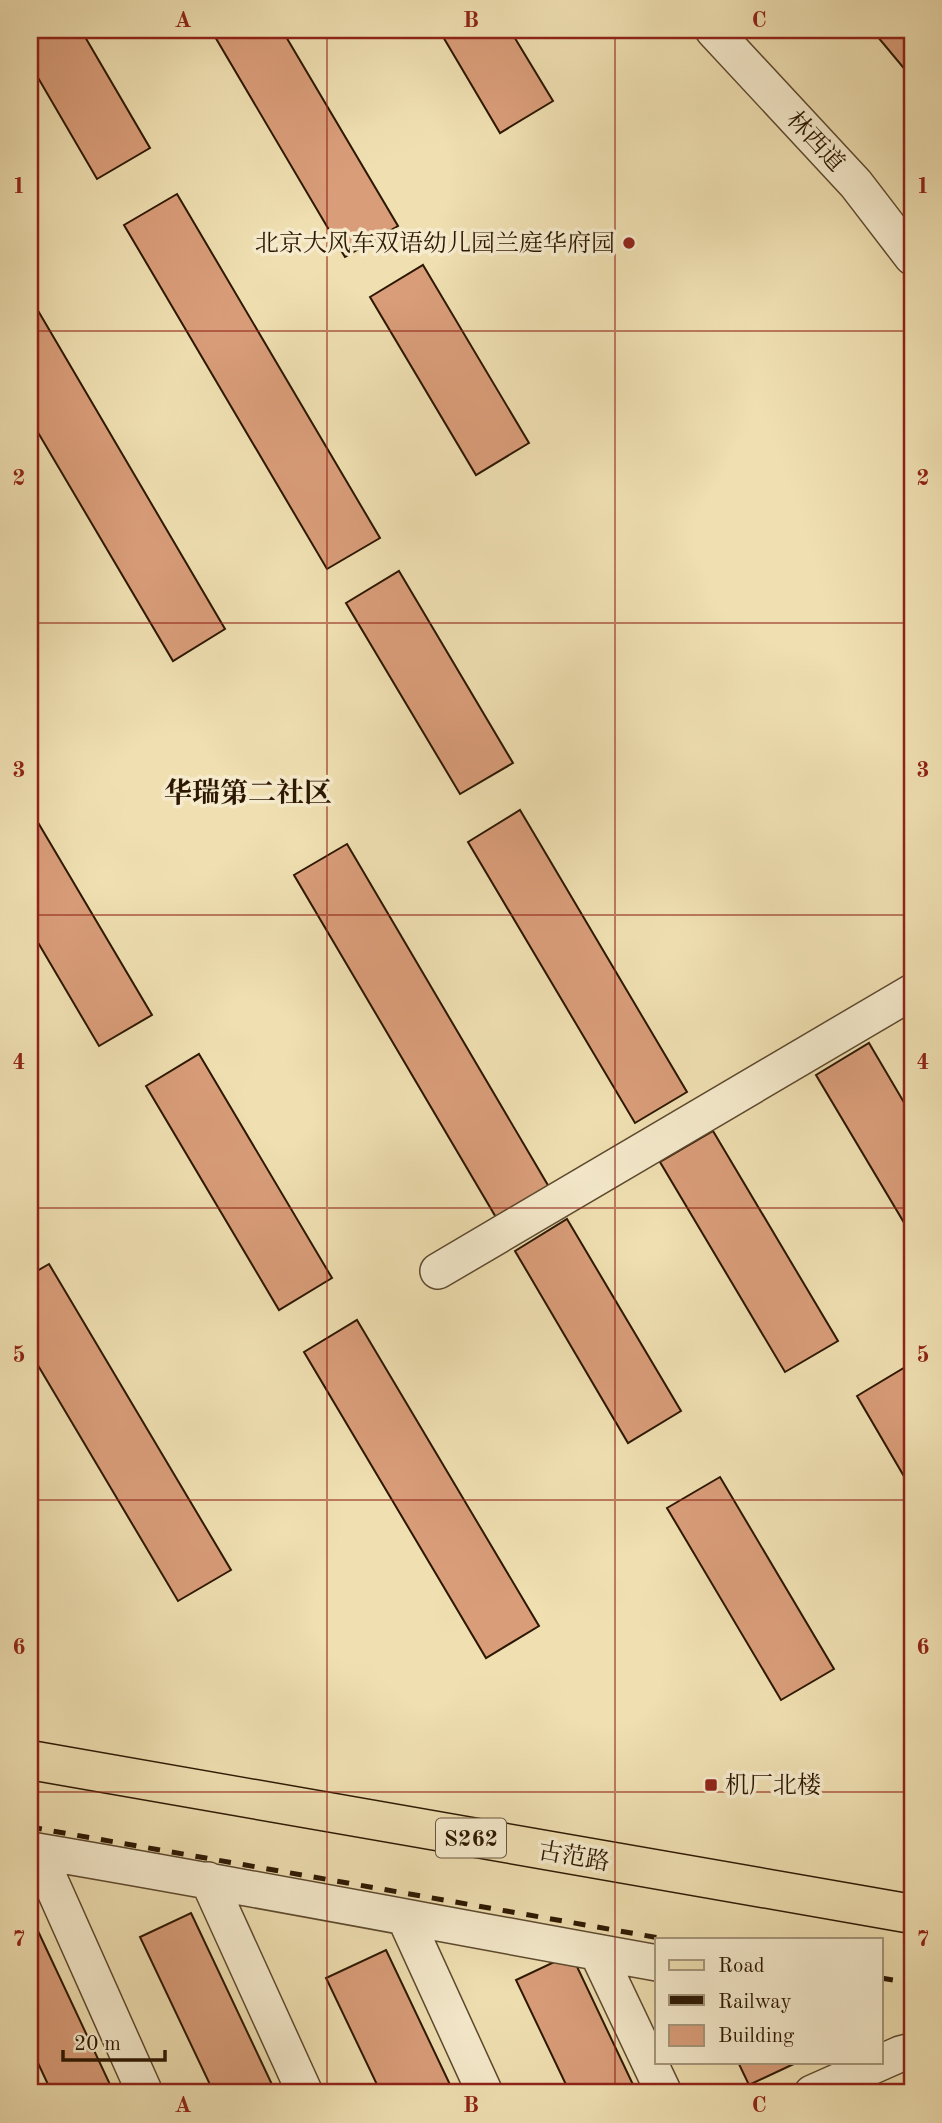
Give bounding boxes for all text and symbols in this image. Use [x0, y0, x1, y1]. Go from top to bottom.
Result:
text: A [174, 9, 192, 32]
text: B [463, 9, 479, 32]
text: C [751, 9, 767, 32]
street label: 林西道 [781, 106, 850, 177]
text: 1 [12, 175, 26, 198]
text: 1 [916, 175, 930, 198]
place label: 北京大风车双语幼儿园兰庭华府园 [255, 230, 615, 257]
marker: 北京大风车双语幼儿园兰庭华府园 [621, 235, 637, 251]
text: 2 [12, 467, 26, 490]
text: 2 [916, 467, 930, 490]
text: 3 [12, 759, 26, 782]
text: 3 [916, 759, 930, 782]
district label: 华瑞第二社区 [164, 778, 332, 809]
text: 4 [12, 1051, 26, 1074]
text: 4 [916, 1051, 930, 1074]
text: 5 [12, 1344, 26, 1367]
text: 5 [916, 1344, 930, 1367]
text: 6 [12, 1636, 26, 1659]
text: 6 [916, 1636, 930, 1659]
place label: 机厂北楼 [725, 1772, 821, 1799]
marker: 机厂北楼 [703, 1777, 719, 1793]
road number: S262 [436, 1818, 506, 1857]
street label: 古范路 [536, 1837, 612, 1876]
text: 7 [12, 1928, 26, 1951]
text: 7 [916, 1928, 930, 1951]
legend [655, 1938, 883, 2064]
text: Road [718, 1956, 765, 1977]
text: Railway [718, 1992, 792, 2013]
scale bar [63, 2018, 164, 2062]
text: Building [718, 2026, 795, 2047]
text: 20 m [74, 2034, 121, 2055]
text: A [174, 2094, 192, 2117]
text: B [463, 2094, 479, 2117]
text: C [751, 2094, 767, 2117]

